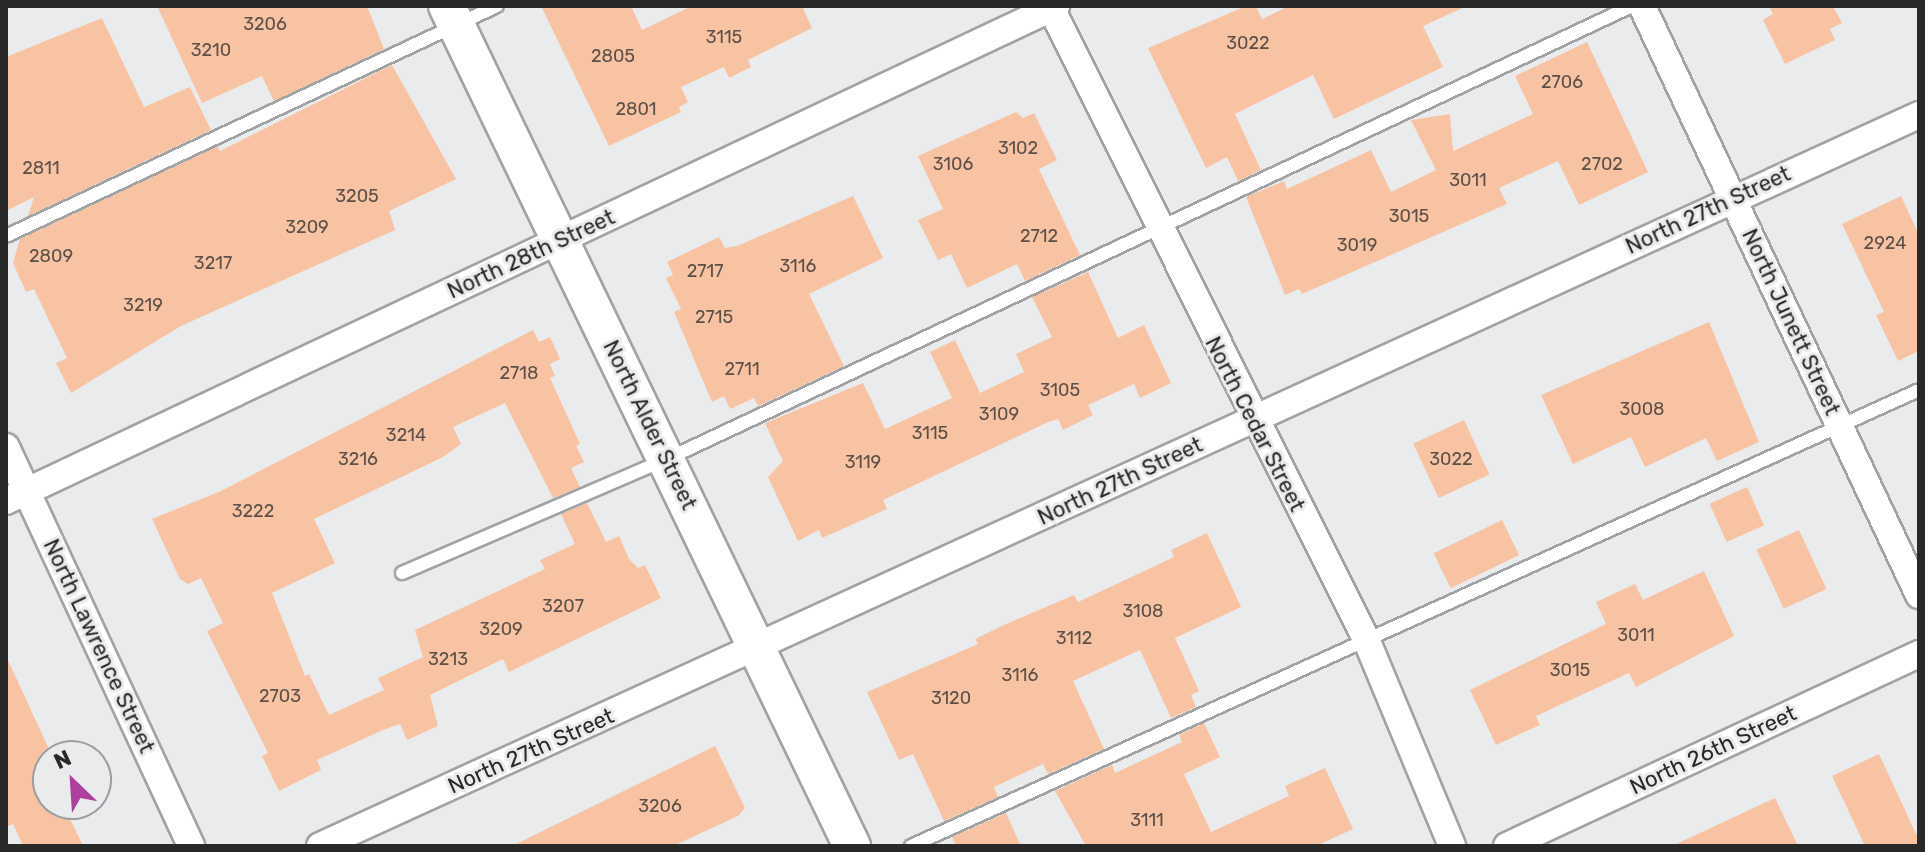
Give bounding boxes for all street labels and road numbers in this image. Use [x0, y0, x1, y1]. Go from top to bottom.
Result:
street label: North 27th Street [1621, 160, 1795, 260]
street label: North 28th Street [443, 204, 619, 304]
street label: North Junett Street [1736, 225, 1846, 419]
street label: North Cedar Street [1199, 332, 1311, 516]
street label: North Alder Street [597, 335, 703, 515]
street label: North 27th Street [1033, 431, 1207, 531]
street label: North Lawrence Street [38, 535, 160, 757]
street label: North 26th Street [1625, 700, 1801, 800]
street label: North 27th Street [444, 703, 618, 799]

